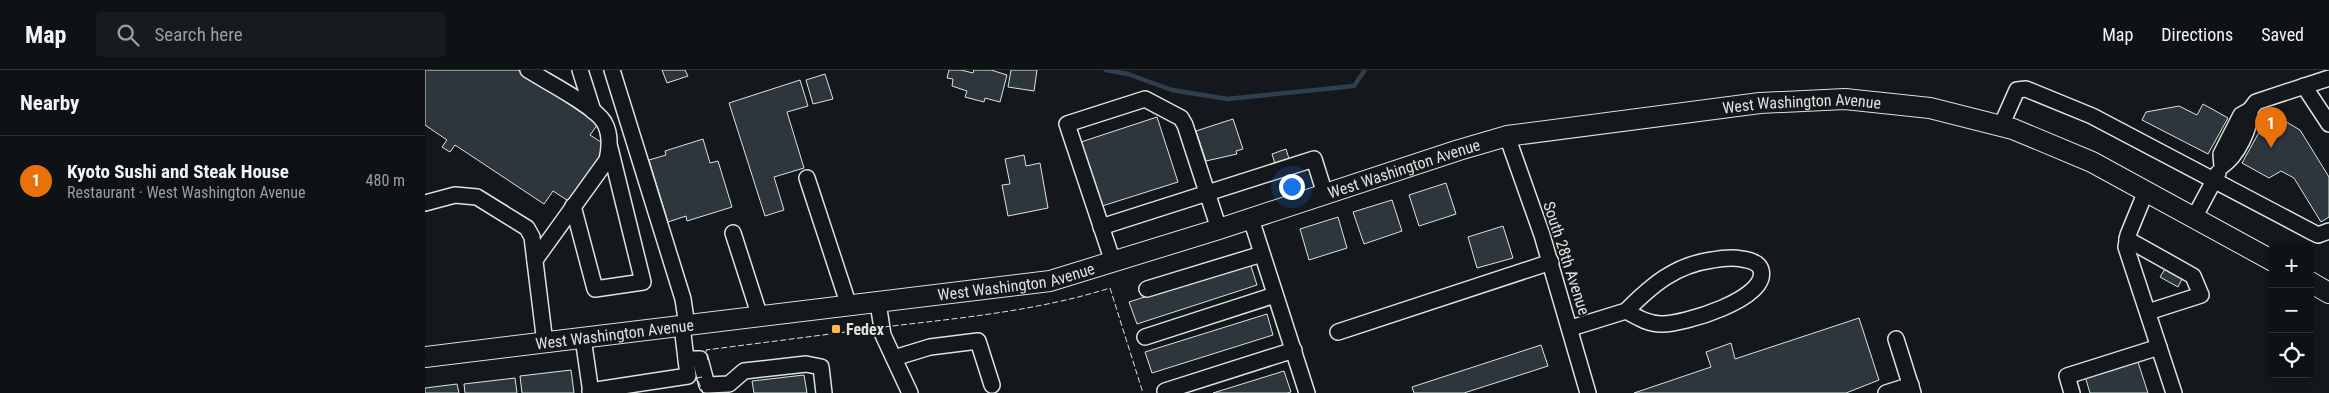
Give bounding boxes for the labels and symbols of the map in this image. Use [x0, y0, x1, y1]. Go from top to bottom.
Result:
street label: West Washington Avenue [1721, 90, 1882, 118]
pin: 1 [2255, 107, 2287, 148]
street label: West Washington Avenue [1325, 135, 1482, 203]
your location [1279, 174, 1305, 200]
street label: South 28th Avenue [1539, 199, 1594, 317]
street label: West Washington Avenue [937, 259, 1097, 305]
street label: West Washington Avenue [534, 315, 695, 353]
place label: Fedex [846, 320, 885, 339]
marker: Fedex [830, 323, 842, 335]

